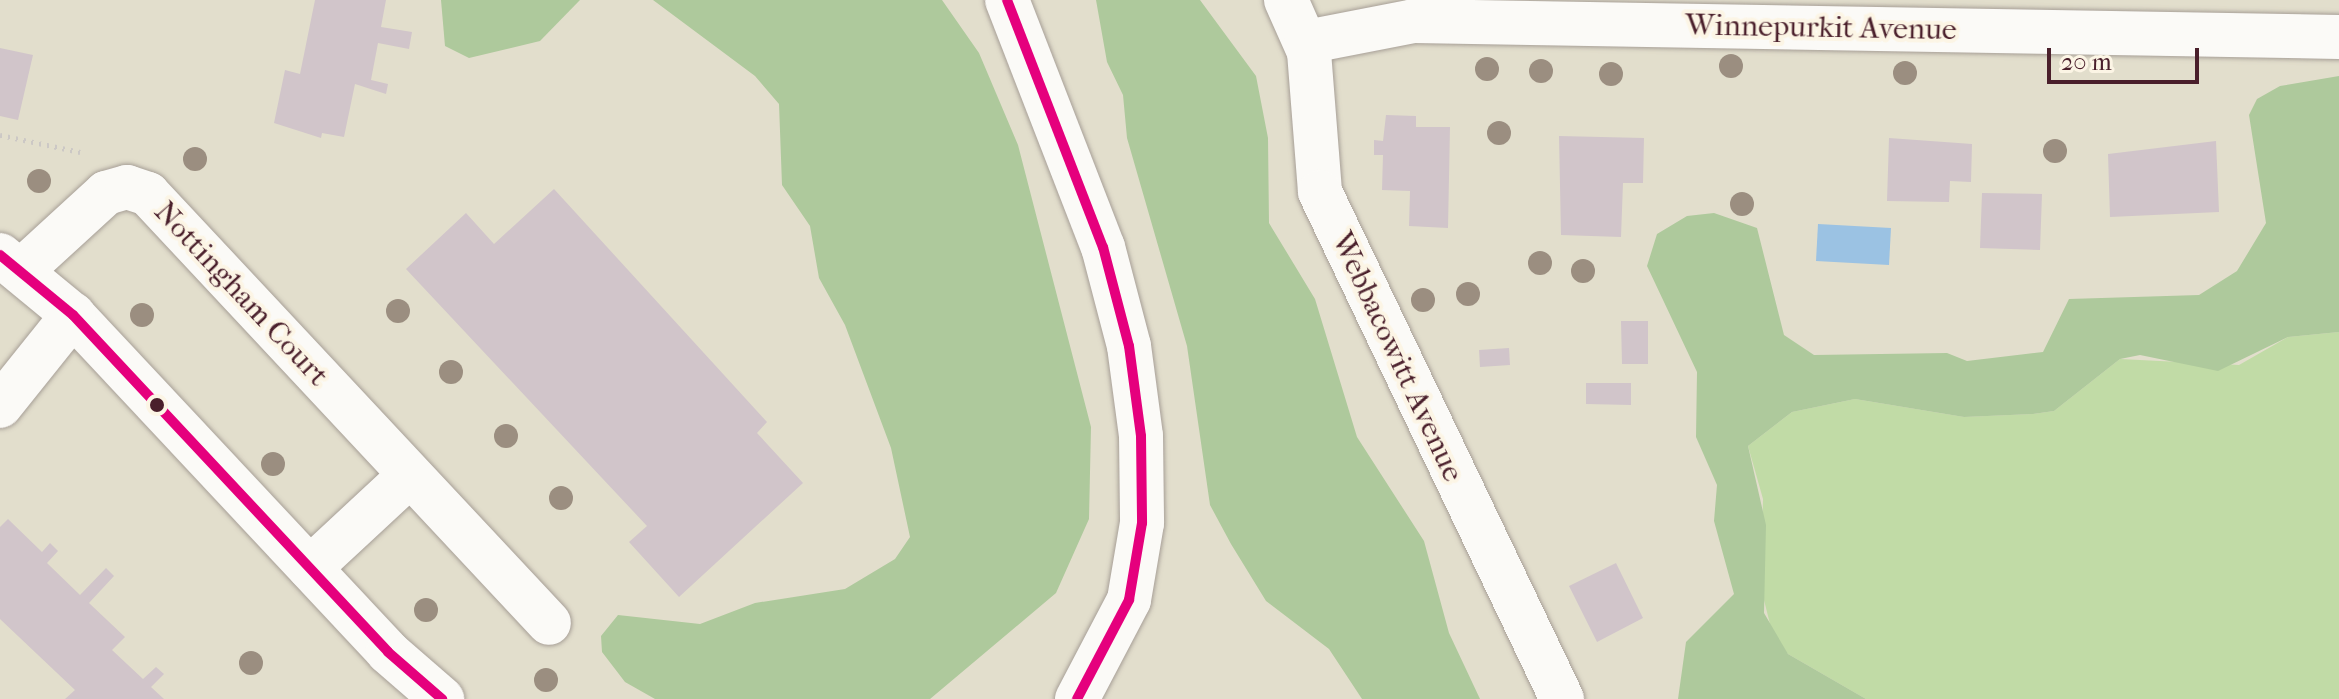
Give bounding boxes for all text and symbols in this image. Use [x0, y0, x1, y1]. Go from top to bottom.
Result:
street label: Winnepurkit Avenue [1685, 8, 1957, 48]
scale bar [2051, 32, 2203, 82]
text: 20 m [2061, 48, 2112, 76]
street label: Nottingham Court [146, 194, 336, 394]
street label: Webbacowitt Avenue [1323, 227, 1471, 487]
unlabelled marker [149, 397, 165, 413]

